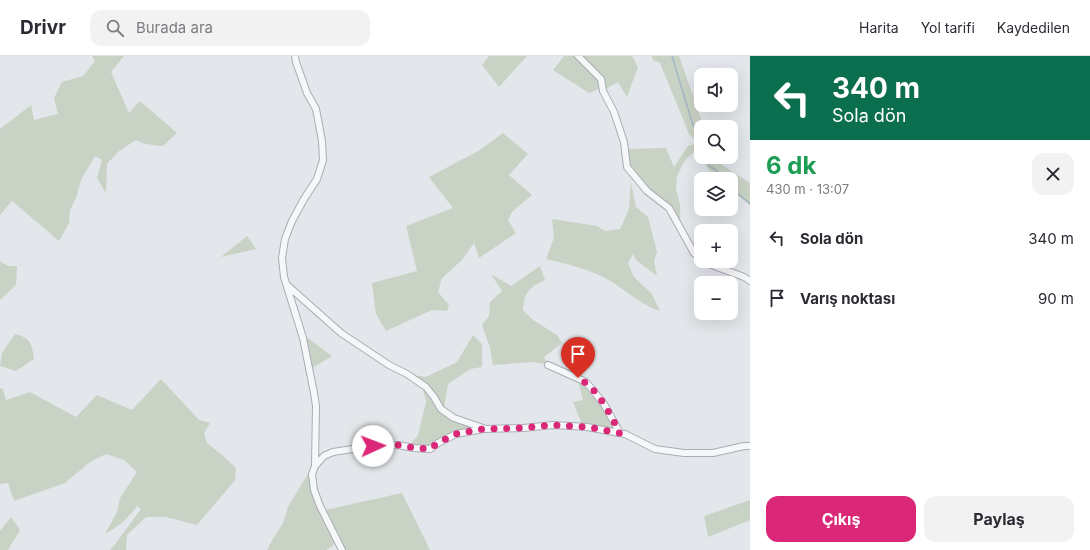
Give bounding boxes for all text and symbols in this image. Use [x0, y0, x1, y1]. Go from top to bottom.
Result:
search box [90, 10, 370, 46]
text: Drivr [20, 16, 66, 39]
icon: search [104, 17, 126, 39]
text: Burada ara [136, 18, 213, 37]
text: Harita [859, 19, 899, 36]
text: Yol tarifi [921, 19, 975, 36]
text: Kaydedilen [997, 19, 1070, 36]
map controls [694, 68, 738, 320]
button: sound [694, 68, 738, 112]
text: 340 m [832, 71, 920, 105]
icon: left [766, 72, 818, 124]
text: Sola dön [832, 105, 906, 126]
button: search [694, 120, 738, 164]
text: 6 dk [766, 151, 816, 180]
button: close [1032, 153, 1074, 195]
button: layers [694, 172, 738, 216]
text: 430 m · 13:07 [766, 181, 849, 197]
button: + [694, 224, 738, 268]
icon: left [766, 227, 788, 249]
text: Sola dön [800, 229, 863, 248]
text: 340 m [1028, 229, 1074, 248]
button: − [694, 276, 738, 320]
icon: arrive [766, 287, 788, 309]
text: Varış noktası [800, 289, 895, 308]
text: 90 m [1038, 289, 1074, 308]
pin [561, 337, 595, 378]
icon: arrive [567, 343, 589, 365]
position arrow [352, 425, 394, 467]
button: Çıkış [766, 496, 916, 542]
button: Paylaş [924, 496, 1074, 542]

